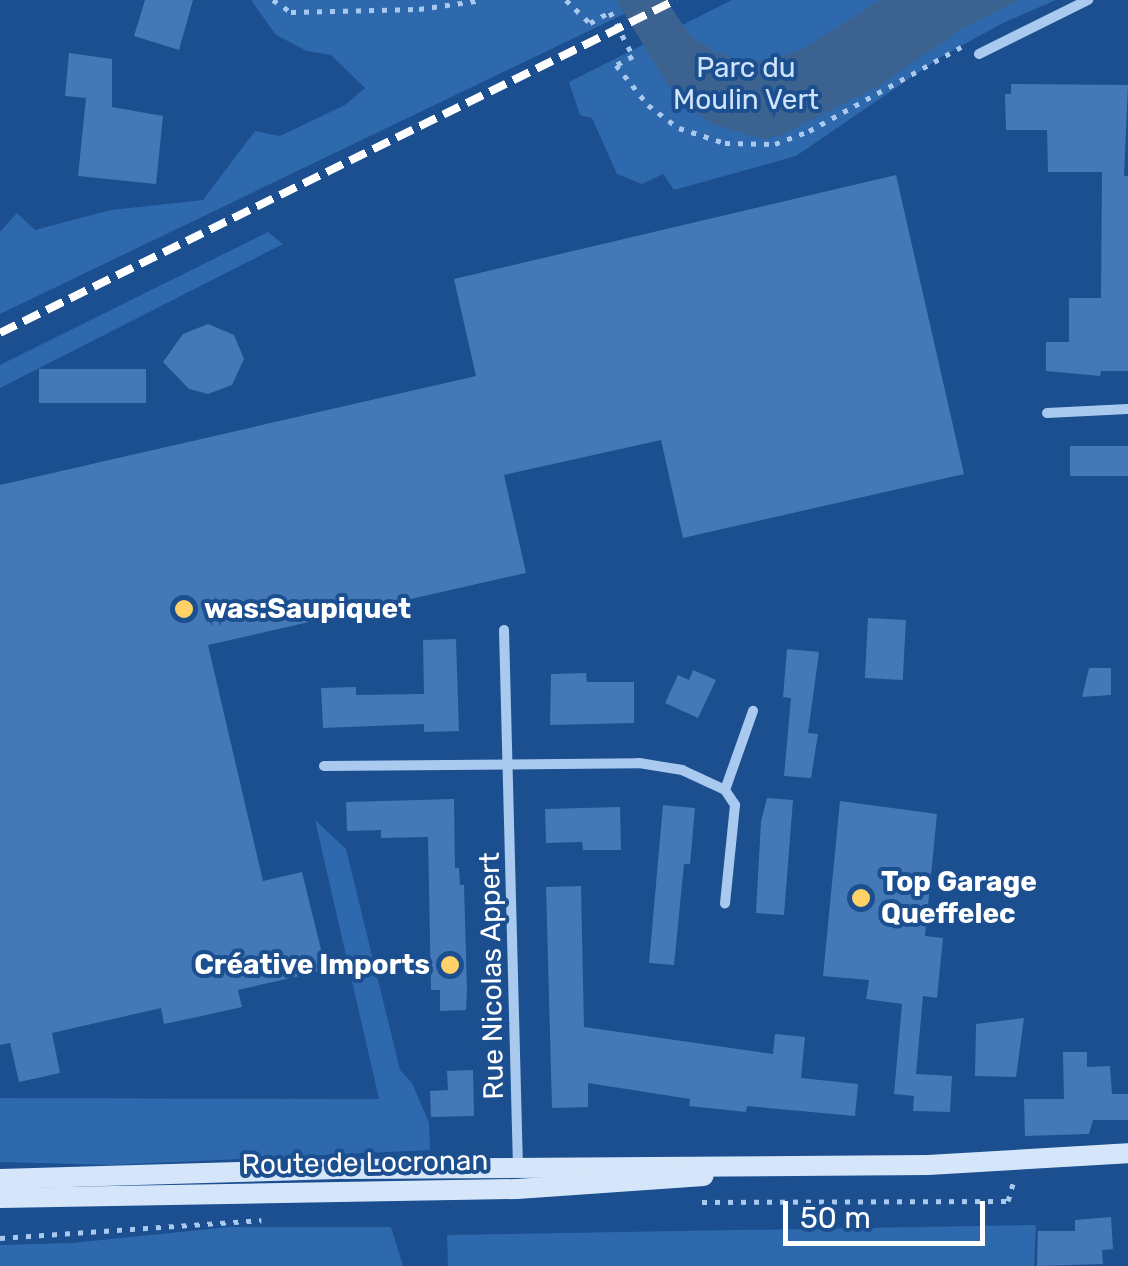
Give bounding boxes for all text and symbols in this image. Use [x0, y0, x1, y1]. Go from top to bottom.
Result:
park label: Parc du Moulin Vert [673, 51, 819, 117]
place label: was:Saupiquet [204, 592, 411, 626]
marker: was:Saupiquet [173, 598, 195, 620]
street label: Rue Nicolas Appert [473, 852, 511, 1100]
place label: Top Garage Queffelec [881, 865, 1037, 931]
marker: Top Garage Queffelec [850, 887, 872, 909]
place label: Créative Imports [194, 948, 430, 982]
marker: Créative Imports [439, 954, 461, 976]
street label: Route de Locronan [241, 1144, 489, 1182]
scale bar [788, 1181, 990, 1243]
text: 50 m [800, 1200, 871, 1236]

